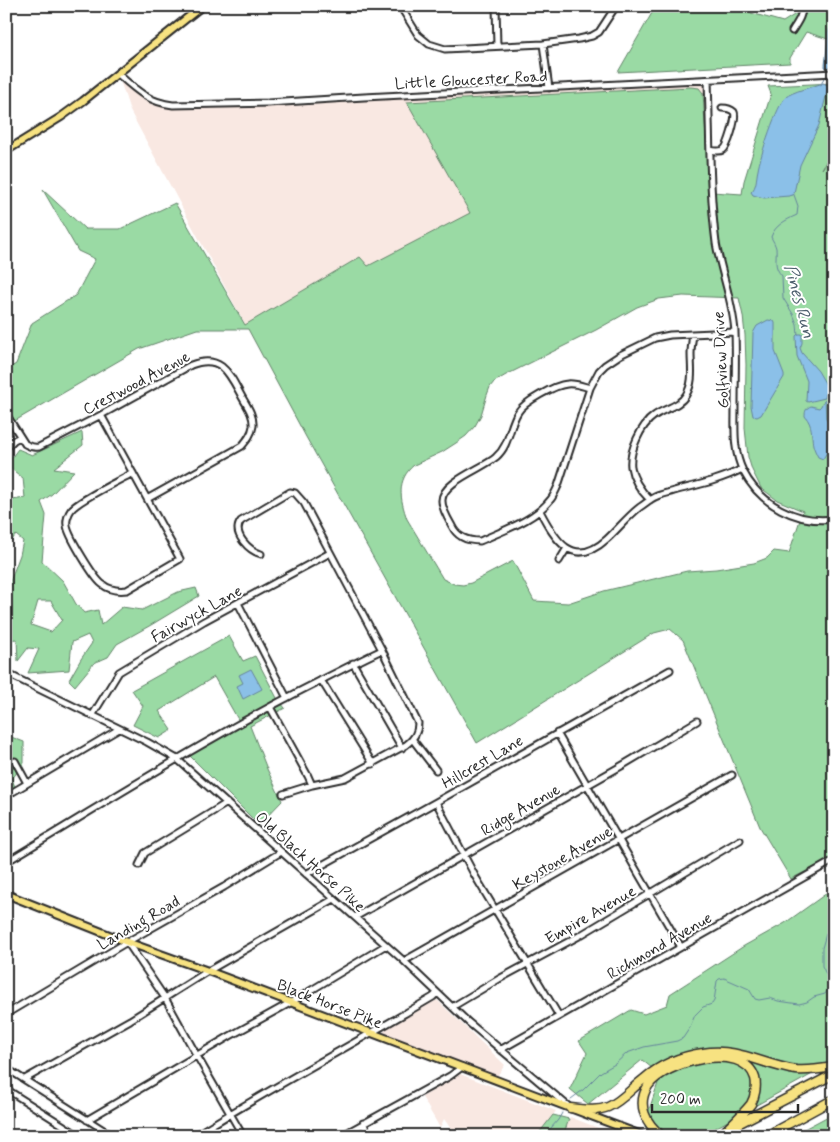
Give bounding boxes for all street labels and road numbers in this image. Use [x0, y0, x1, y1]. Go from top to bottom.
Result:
street label: Little Gloucester Road [394, 66, 548, 95]
street label: Golfview Drive [708, 311, 735, 409]
street label: Crestwood Avenue [79, 346, 194, 420]
street label: Fairwyck Lane [148, 581, 246, 648]
street label: Hillcrest Lane [438, 730, 527, 794]
street label: Ridge Avenue [477, 779, 565, 842]
street label: Old Black Horse Pike [250, 807, 370, 917]
street label: Keystone Avenue [509, 821, 617, 895]
street label: Empire Avenue [541, 881, 640, 950]
street label: Landing Road [94, 891, 184, 956]
street label: Richmond Avenue [603, 908, 716, 985]
street label: Black Horse Pike [274, 975, 385, 1034]

